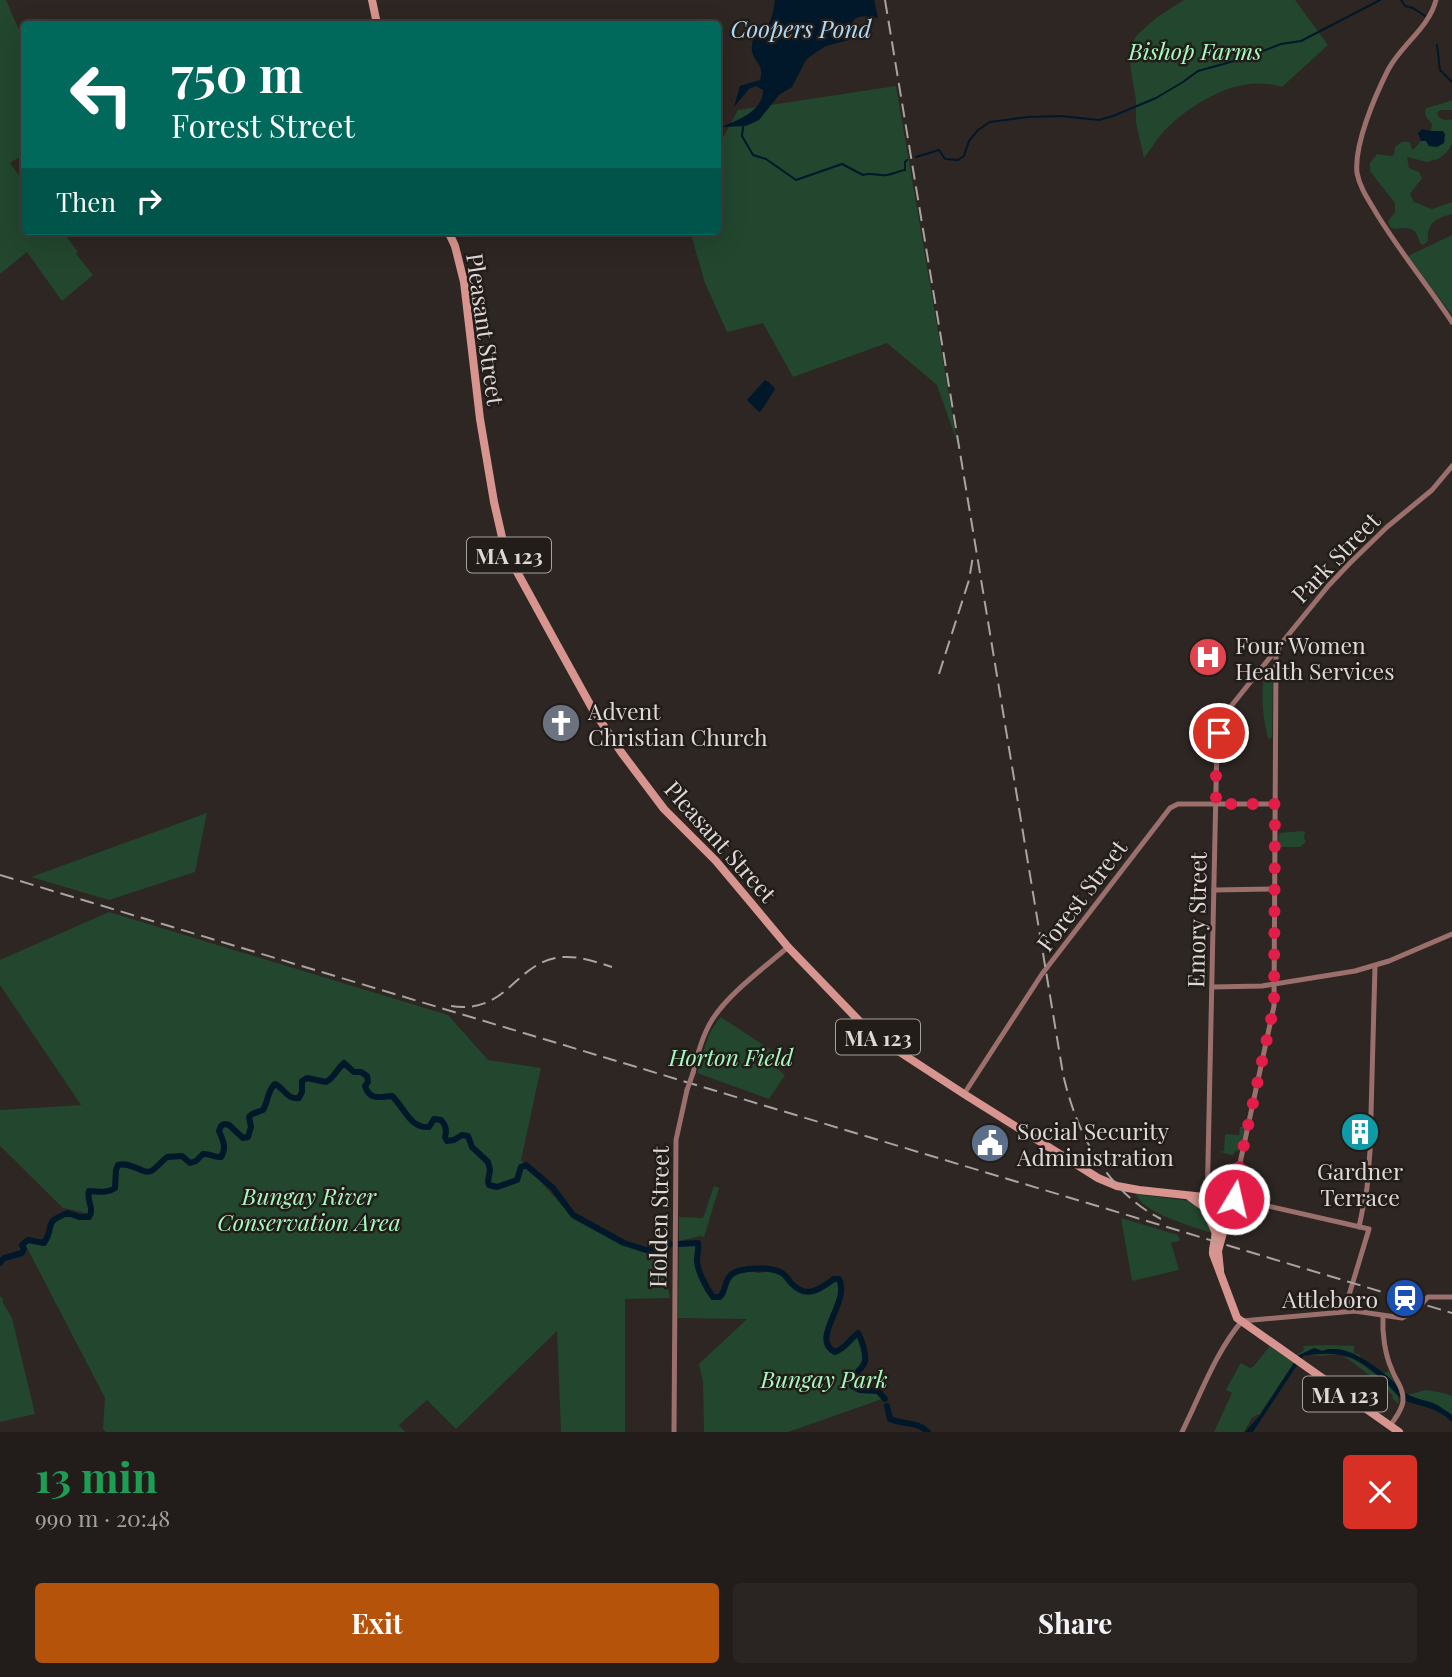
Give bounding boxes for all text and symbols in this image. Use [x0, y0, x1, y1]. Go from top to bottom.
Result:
water label: Coopers Pond [731, 12, 872, 44]
park label: Bishop Farms [1127, 35, 1262, 66]
text: 750 m [171, 40, 303, 105]
icon: left [56, 49, 147, 140]
text: Forest Street [171, 103, 355, 146]
icon: right [130, 182, 168, 220]
text: Then [56, 184, 116, 219]
street label: Pleasant Street [460, 251, 512, 408]
street label: Park Street [1284, 504, 1386, 609]
road number: MA 123 [467, 538, 551, 572]
place label: Four Women Health Services [1235, 629, 1394, 686]
hospital icon: Four Women Health Services [1187, 636, 1229, 678]
place label: Advent Christian Church [587, 695, 768, 752]
church icon: Advent Christian Church [540, 702, 582, 744]
pin [1189, 703, 1249, 763]
icon: arrive [1200, 714, 1238, 752]
street label: Pleasant Street [658, 774, 784, 909]
street label: Forest Street [1029, 832, 1134, 957]
street label: Emory Street [1179, 851, 1213, 988]
road number: MA 123 [836, 1020, 920, 1054]
park label: Horton Field [668, 1041, 794, 1072]
building icon: Gardner Terrace [1339, 1111, 1381, 1153]
place label: Social Security Administration [1016, 1115, 1174, 1172]
public building icon: Social Security Administration [969, 1122, 1011, 1164]
street label: Holden Street [641, 1145, 675, 1288]
place label: Gardner Terrace [1317, 1155, 1403, 1212]
position arrow [1197, 1162, 1271, 1236]
park label: Bungay River Conservation Area [217, 1180, 401, 1237]
station icon: Attleboro [1384, 1277, 1426, 1319]
place label: Attleboro [1281, 1283, 1378, 1314]
park label: Bungay Park [759, 1363, 888, 1394]
road number: MA 123 [1303, 1376, 1387, 1412]
text: 13 min [35, 1448, 158, 1504]
button: close [1343, 1455, 1417, 1529]
text: 990 m · 20:48 [35, 1502, 170, 1533]
button: Exit [35, 1583, 719, 1663]
button: Share [733, 1583, 1417, 1663]

